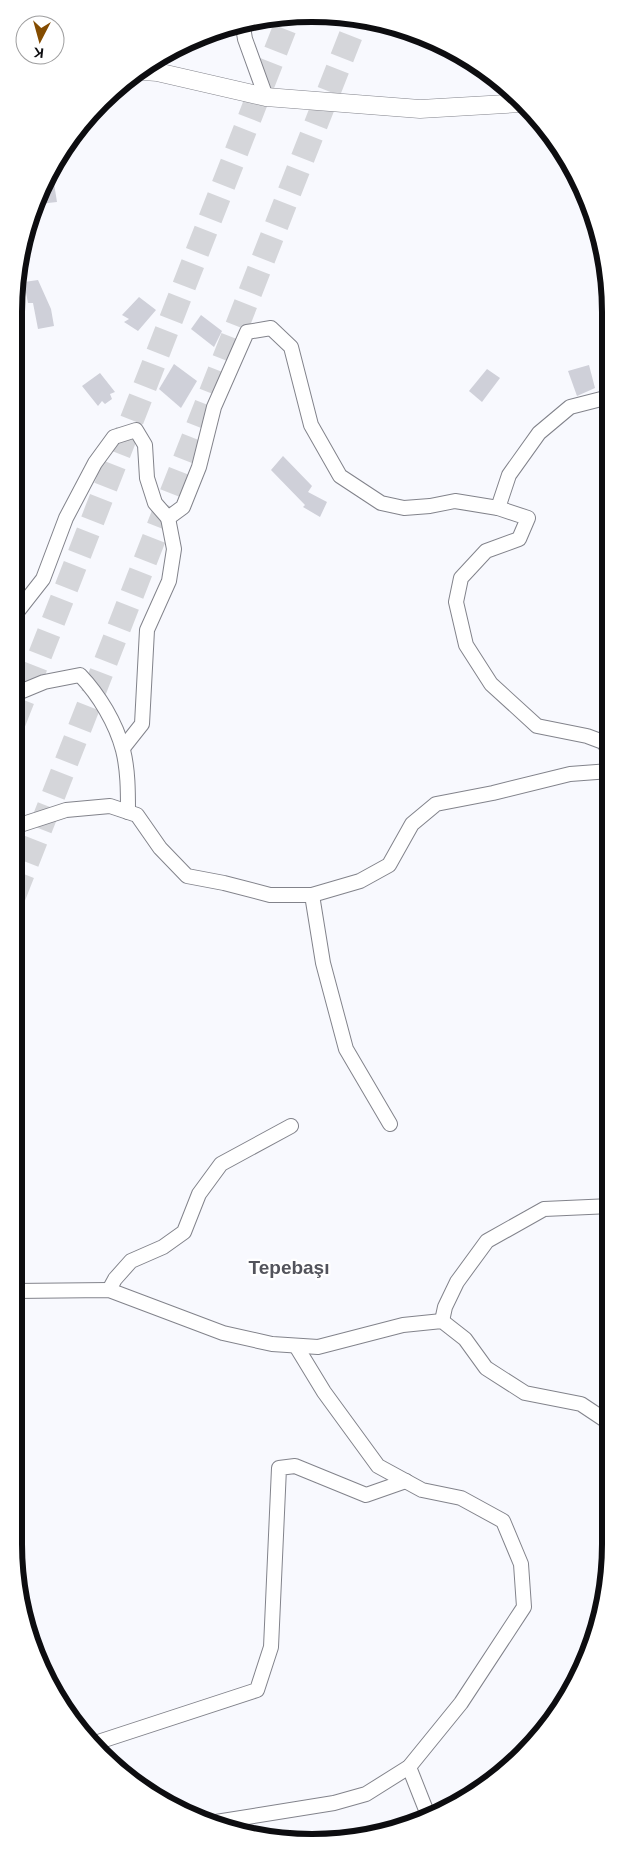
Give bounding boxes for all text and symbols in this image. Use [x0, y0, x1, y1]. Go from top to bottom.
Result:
north arrow [15, 15, 65, 65]
text: K [33, 44, 45, 61]
district label: Tepebaşı [249, 1257, 329, 1278]

